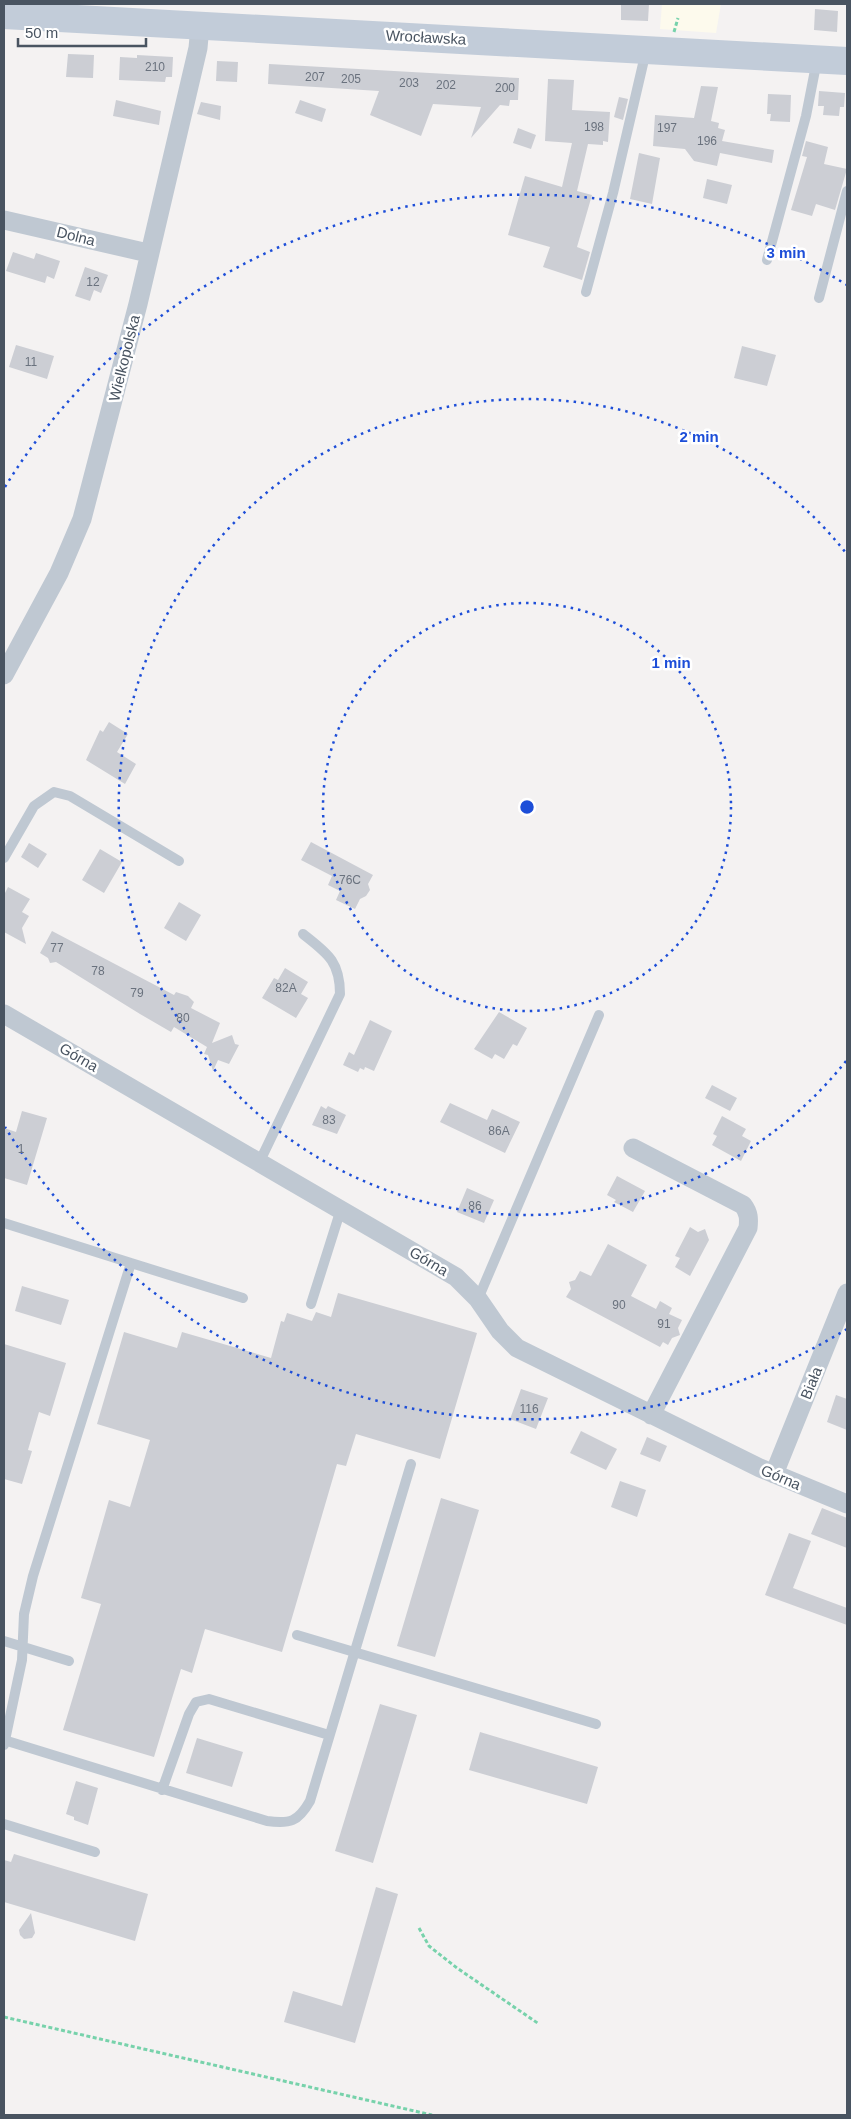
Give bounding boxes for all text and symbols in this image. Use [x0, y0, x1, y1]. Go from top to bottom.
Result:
scale bar [18, 15, 145, 47]
text: 50 m [25, 24, 58, 41]
street label: Wrocławska [385, 26, 467, 48]
house number: 210 [145, 60, 165, 74]
house number: 207 [305, 70, 325, 84]
house number: 205 [341, 72, 361, 86]
house number: 203 [399, 76, 419, 90]
house number: 202 [436, 78, 456, 92]
house number: 200 [495, 81, 515, 95]
house number: 198 [584, 120, 604, 134]
house number: 197 [657, 121, 677, 135]
house number: 196 [697, 134, 717, 148]
street label: Dolna [55, 223, 98, 249]
text: 3 min [766, 244, 806, 261]
house number: 12 [86, 275, 100, 289]
street label: Wielkopolska [105, 312, 143, 403]
house number: 11 [25, 355, 38, 369]
text: 2 min [679, 428, 719, 445]
text: 1 min [651, 654, 691, 671]
centre of rings [518, 798, 536, 816]
house number: 76C [339, 873, 361, 887]
house number: 77 [50, 941, 64, 955]
house number: 78 [91, 964, 105, 978]
house number: 82A [275, 981, 297, 995]
house number: 79 [130, 986, 144, 1000]
house number: 80 [176, 1011, 190, 1025]
street label: Górna [57, 1039, 102, 1075]
house number: 83 [322, 1113, 336, 1127]
house number: 86A [488, 1124, 510, 1138]
house number: 1 [18, 1142, 25, 1156]
house number: 86 [468, 1199, 482, 1213]
street label: Górna [407, 1243, 452, 1279]
house number: 90 [612, 1298, 626, 1312]
house number: 91 [657, 1317, 671, 1331]
street label: Biała [797, 1364, 825, 1402]
house number: 116 [519, 1402, 539, 1416]
street label: Górna [758, 1461, 804, 1493]

